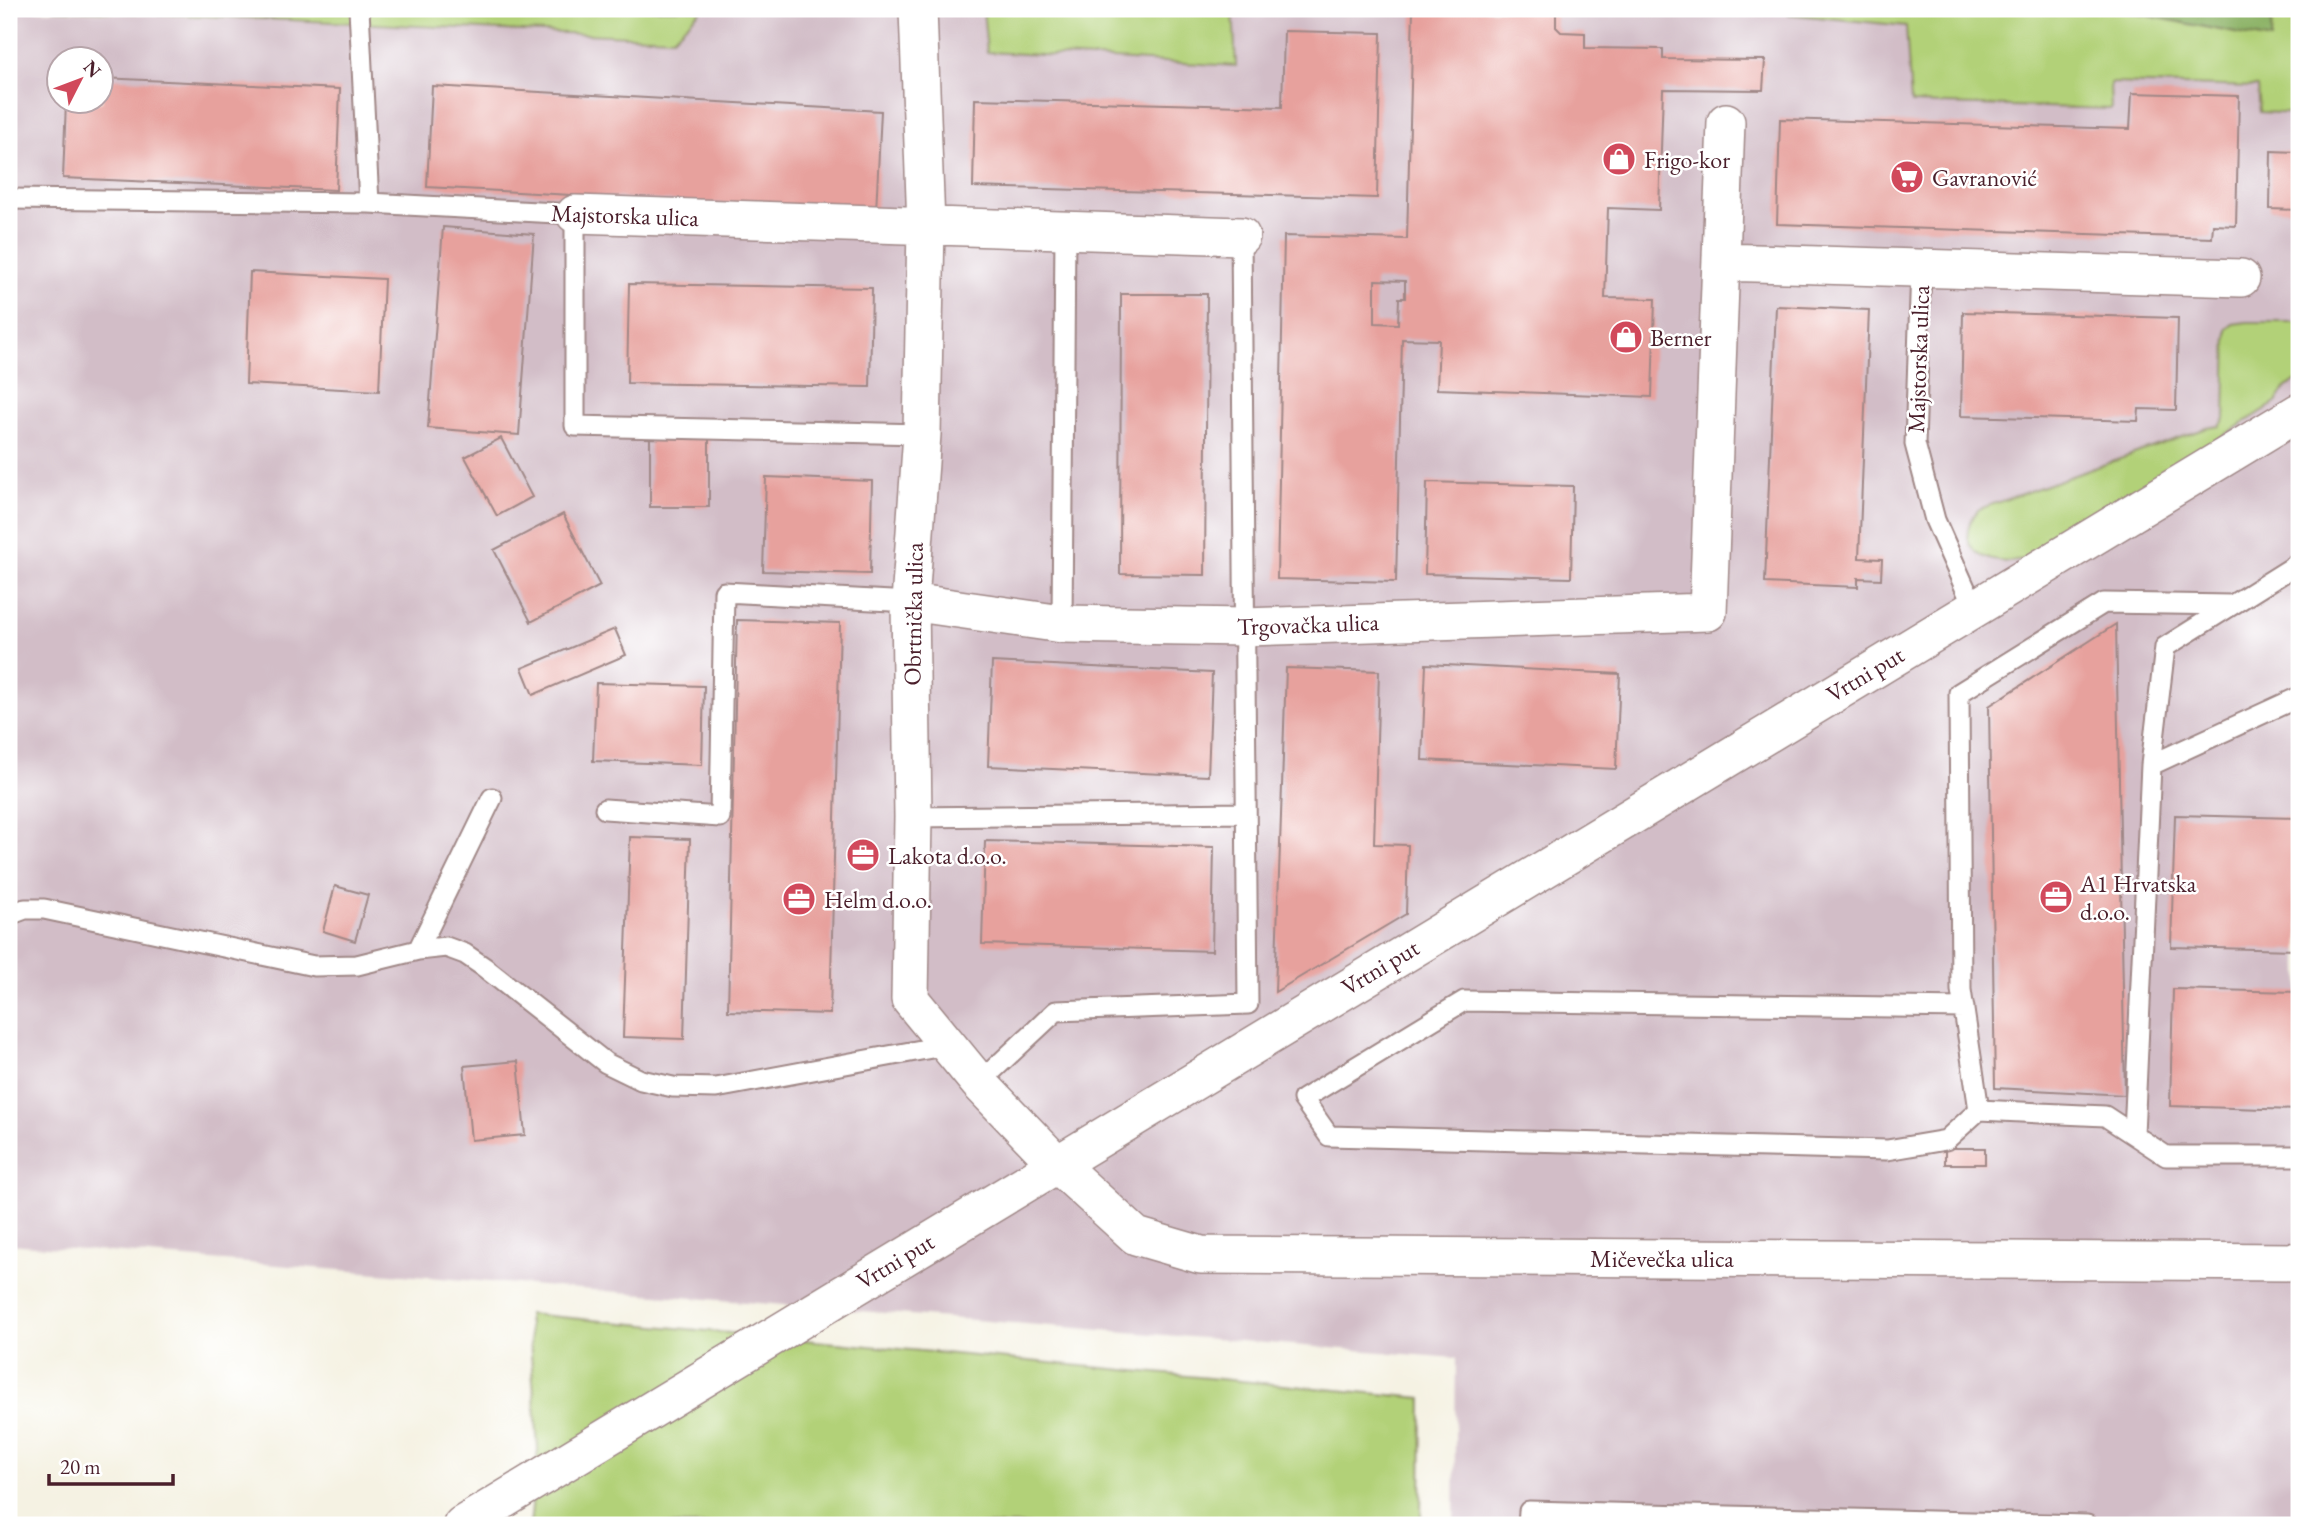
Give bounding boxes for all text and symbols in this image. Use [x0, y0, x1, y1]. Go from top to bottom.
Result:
north arrow [46, 46, 116, 116]
text: N [78, 55, 107, 84]
shop icon: Frigo-kor [1600, 140, 1638, 178]
place label: Frigo-kor [1644, 144, 1730, 175]
supermarket icon: Gavranović [1888, 158, 1926, 196]
place label: Gavranović [1932, 162, 2037, 193]
street label: Majstorska ulica [551, 197, 700, 233]
street label: Majstorska ulica [1900, 284, 1936, 433]
shop icon: Berner [1607, 318, 1645, 356]
place label: Berner [1650, 322, 1712, 353]
street label: Obrtnička ulica [896, 542, 930, 686]
street label: Trgovačka ulica [1236, 606, 1380, 642]
street label: Vrtni put [1820, 638, 1910, 709]
office icon: Lakota d.o.o. [844, 836, 882, 874]
place label: Lakota d.o.o. [888, 840, 1007, 871]
place label: A1 Hrvatska d.o.o. [2079, 868, 2197, 927]
office icon: A1 Hrvatska d.o.o. [2037, 878, 2075, 916]
office icon: Helm d.o.o. [780, 880, 818, 918]
place label: Helm d.o.o. [824, 884, 932, 915]
street label: Vrtni put [1335, 931, 1425, 1002]
street label: Vrtni put [850, 1225, 940, 1296]
street label: Mičevečka ulica [1590, 1243, 1734, 1274]
scale bar [49, 1443, 173, 1487]
text: 20 m [60, 1453, 101, 1480]

